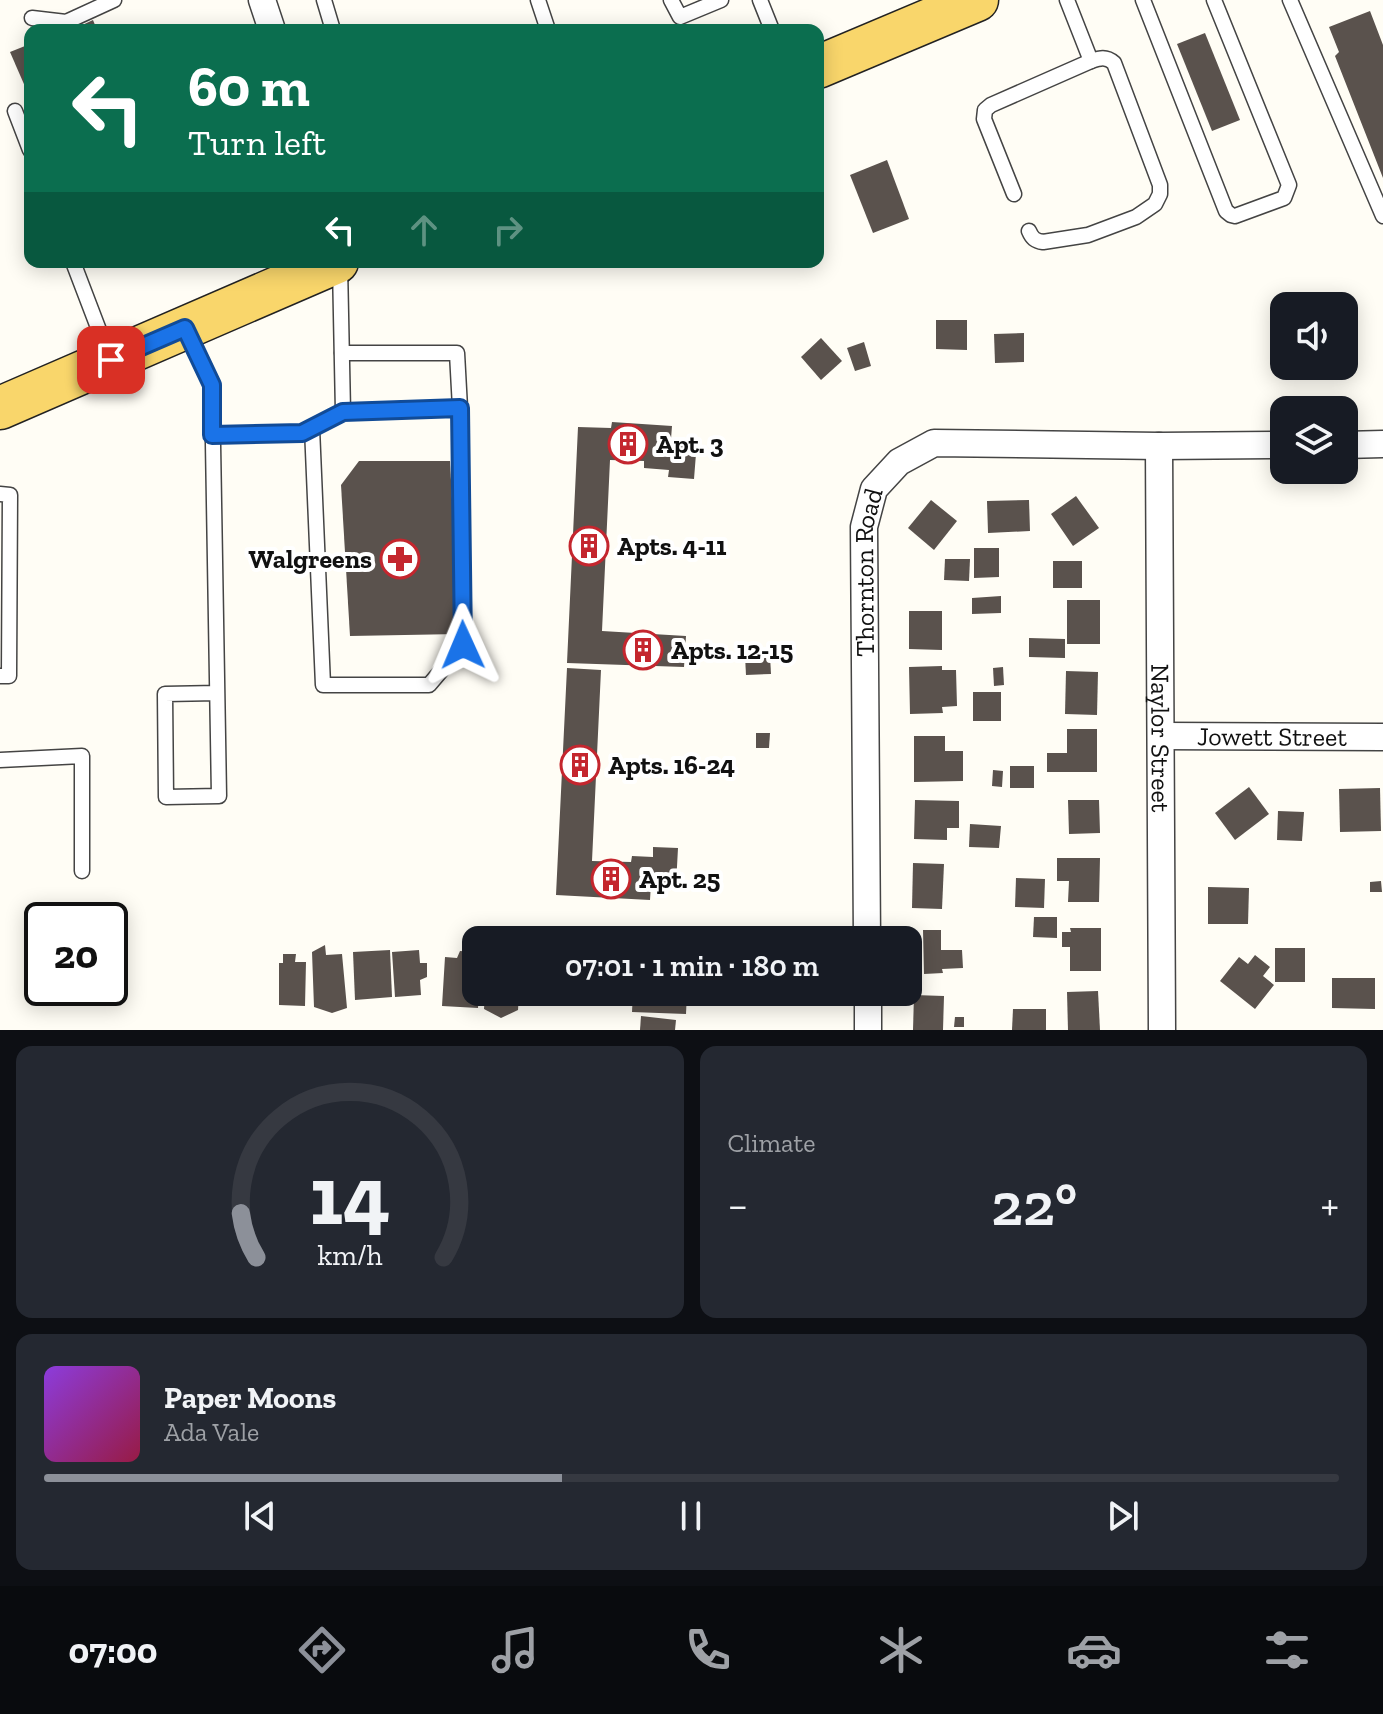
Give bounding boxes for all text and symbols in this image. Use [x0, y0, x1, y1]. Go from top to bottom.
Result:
text: 60 m [188, 53, 310, 120]
icon: left [56, 56, 160, 160]
text: Turn left [188, 121, 326, 164]
icon: left [318, 208, 362, 252]
icon: ahead [402, 208, 446, 252]
icon: right [486, 208, 530, 252]
map controls [1270, 292, 1358, 484]
button: sound [1270, 292, 1358, 380]
pin [77, 326, 145, 394]
icon: arrive [89, 338, 133, 382]
button: layers [1270, 396, 1358, 484]
building icon: Apt. 3 [607, 423, 649, 465]
place label: Apt. 3 [656, 428, 724, 460]
street label: Thornton Road [848, 484, 890, 657]
building icon: Apts. 4-11 [568, 525, 610, 567]
place label: Apts. 4-11 [617, 530, 727, 562]
pharmacy icon: Walgreens [379, 538, 421, 580]
place label: Walgreens [248, 543, 372, 575]
position arrow [421, 603, 505, 687]
building icon: Apts. 12-15 [622, 629, 664, 671]
place label: Apts. 12-15 [671, 634, 793, 666]
street label: Naylor Street [1144, 664, 1177, 813]
street label: Jowett Street [1197, 720, 1347, 753]
building icon: Apts. 16-24 [559, 744, 601, 786]
place label: Apts. 16-24 [608, 749, 735, 781]
building icon: Apt. 25 [590, 858, 632, 900]
place label: Apt. 25 [639, 863, 720, 895]
speed limit sign: 20 [24, 902, 128, 1006]
text: 07:01 · 1 min · 180 m [565, 948, 819, 984]
text: Climate [728, 1127, 815, 1159]
text: 14 [309, 1145, 390, 1245]
text: 22° [991, 1168, 1077, 1240]
text: − [728, 1178, 748, 1231]
text: + [1320, 1178, 1339, 1231]
text: km/h [317, 1238, 382, 1272]
text: Paper Moons [164, 1380, 336, 1416]
text: Ada Vale [164, 1416, 259, 1448]
icon: previous [238, 1494, 282, 1538]
icon: pause [669, 1494, 713, 1538]
icon: next [1101, 1494, 1145, 1538]
icon: directions [294, 1622, 350, 1678]
icon: music [487, 1622, 543, 1678]
icon: phone [680, 1622, 736, 1678]
icon: climate [873, 1622, 929, 1678]
icon: car [1066, 1622, 1122, 1678]
icon: filters [1259, 1622, 1315, 1678]
text: 07:00 [68, 1629, 157, 1672]

